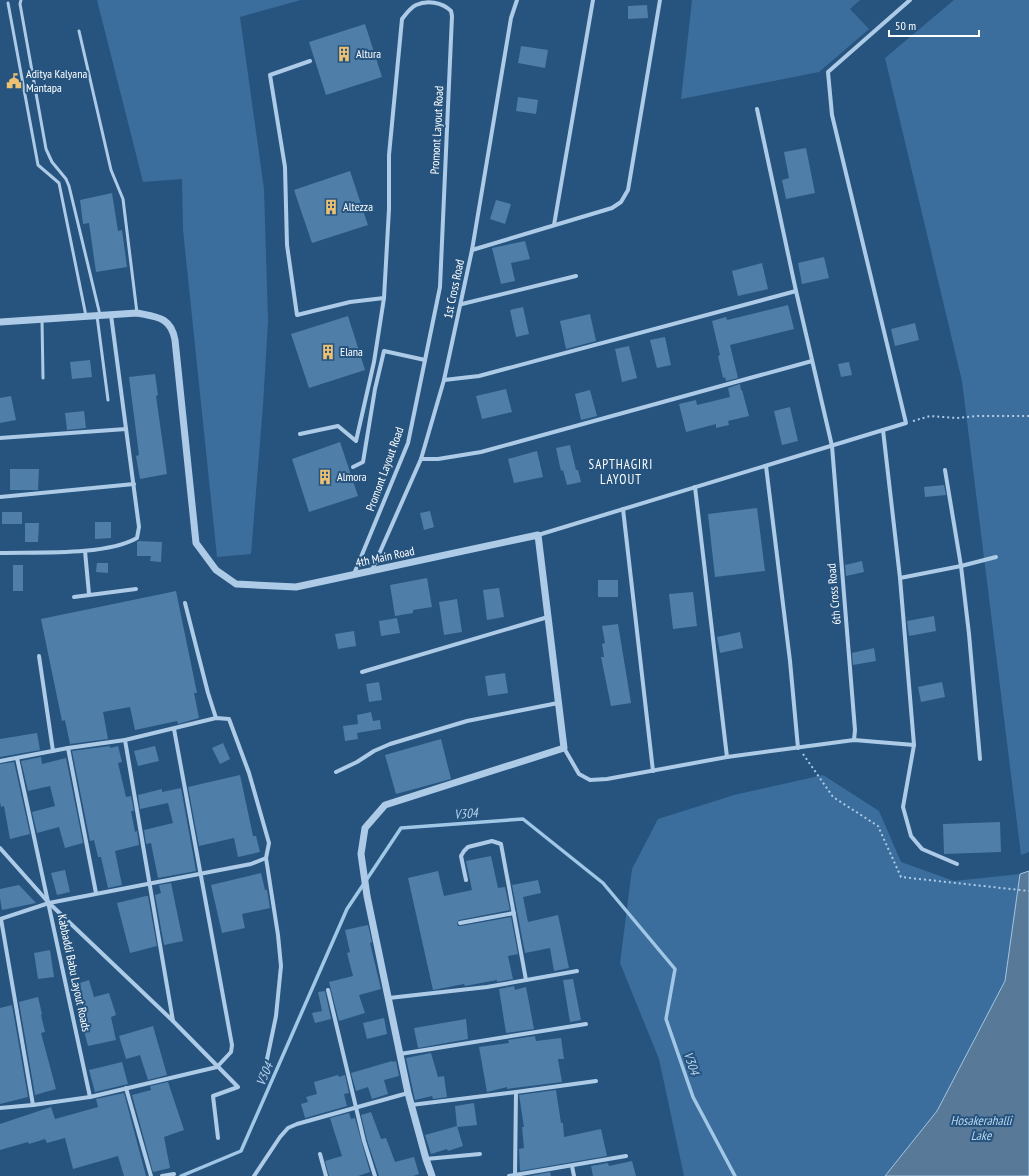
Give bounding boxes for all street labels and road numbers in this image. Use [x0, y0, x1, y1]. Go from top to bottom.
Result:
street label: Promont Layout Road [427, 85, 446, 175]
street label: 1st Cross Road [440, 258, 467, 320]
street label: Promont Layout Road [362, 425, 407, 513]
street label: 4th Main Road [354, 543, 416, 570]
street label: 6th Cross Road [823, 563, 844, 625]
street label: Kabbaddi Babu Layout Roads [55, 913, 94, 1033]

